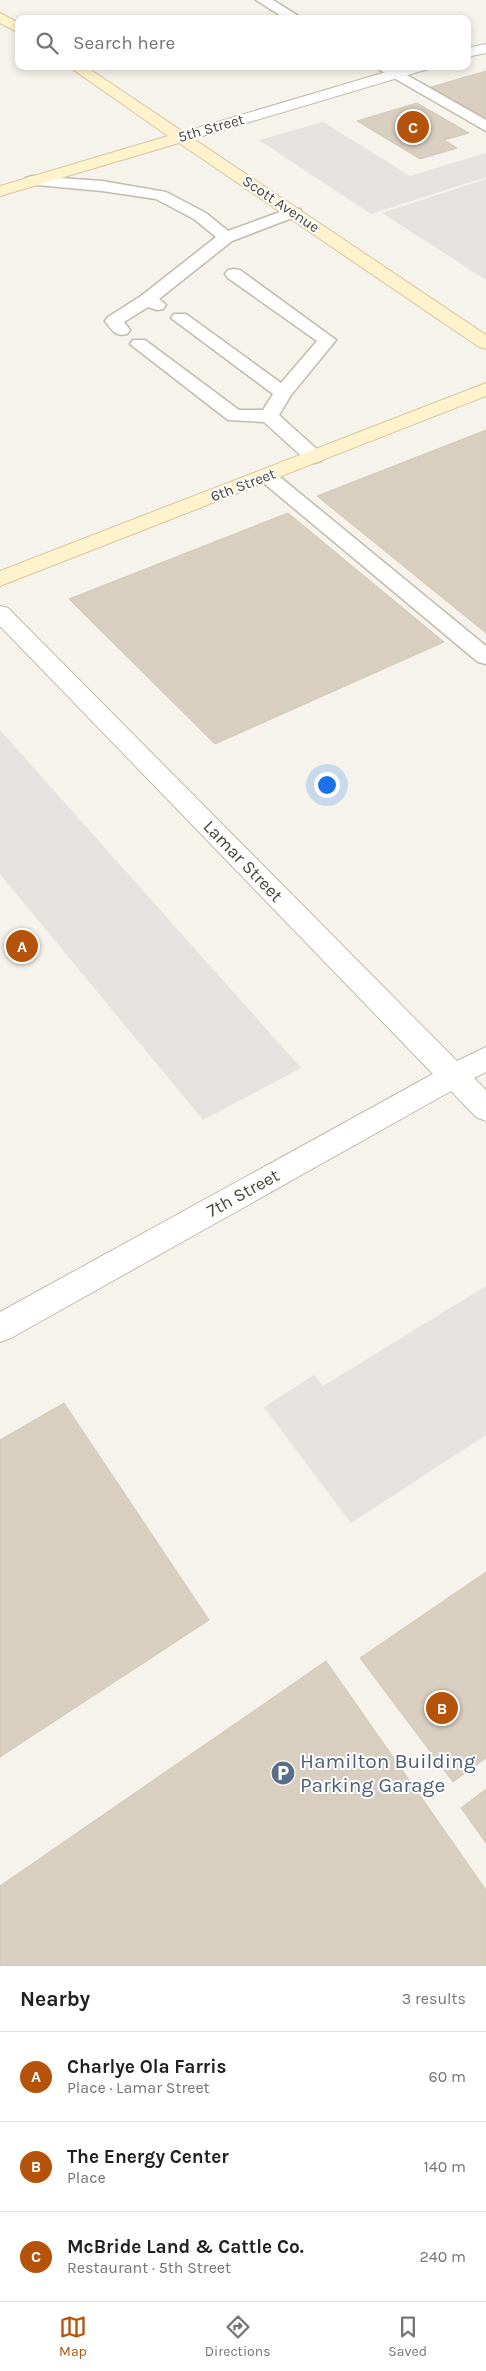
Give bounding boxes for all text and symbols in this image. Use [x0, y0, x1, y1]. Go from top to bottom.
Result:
search box [15, 15, 471, 70]
icon: search [33, 29, 61, 57]
text: Search here [73, 32, 175, 54]
pin: C [397, 108, 429, 146]
street label: 5th Street [176, 110, 246, 146]
street label: Scott Avenue [239, 172, 323, 236]
street label: 6th Street [208, 464, 278, 506]
your location [314, 772, 340, 798]
street label: Lamar Street [199, 815, 288, 907]
pin: A [6, 927, 38, 965]
street label: 7th Street [203, 1164, 283, 1222]
pin: B [426, 1689, 458, 1727]
place label: Hamilton Building Parking Garage [300, 1749, 476, 1797]
parking icon: Hamilton Building Parking Garage [270, 1760, 296, 1786]
text: Nearby [20, 1987, 90, 2011]
text: 3 results [402, 1989, 466, 2008]
text: Charlye Ola Farris [67, 2056, 227, 2078]
text: A [31, 2067, 41, 2086]
text: 60 m [429, 2067, 466, 2086]
text: Place · Lamar Street [67, 2078, 210, 2097]
text: The Energy Center [67, 2146, 229, 2168]
text: B [31, 2157, 41, 2176]
text: 140 m [424, 2157, 466, 2176]
text: Place [67, 2168, 106, 2187]
text: McBride Land & Cattle Co. [67, 2236, 304, 2258]
text: C [31, 2247, 41, 2266]
text: 240 m [420, 2247, 466, 2266]
text: Restaurant · 5th Street [67, 2258, 231, 2277]
tab: Map [59, 2313, 87, 2360]
tab: Directions [205, 2313, 271, 2360]
tab: Saved [388, 2313, 427, 2360]

